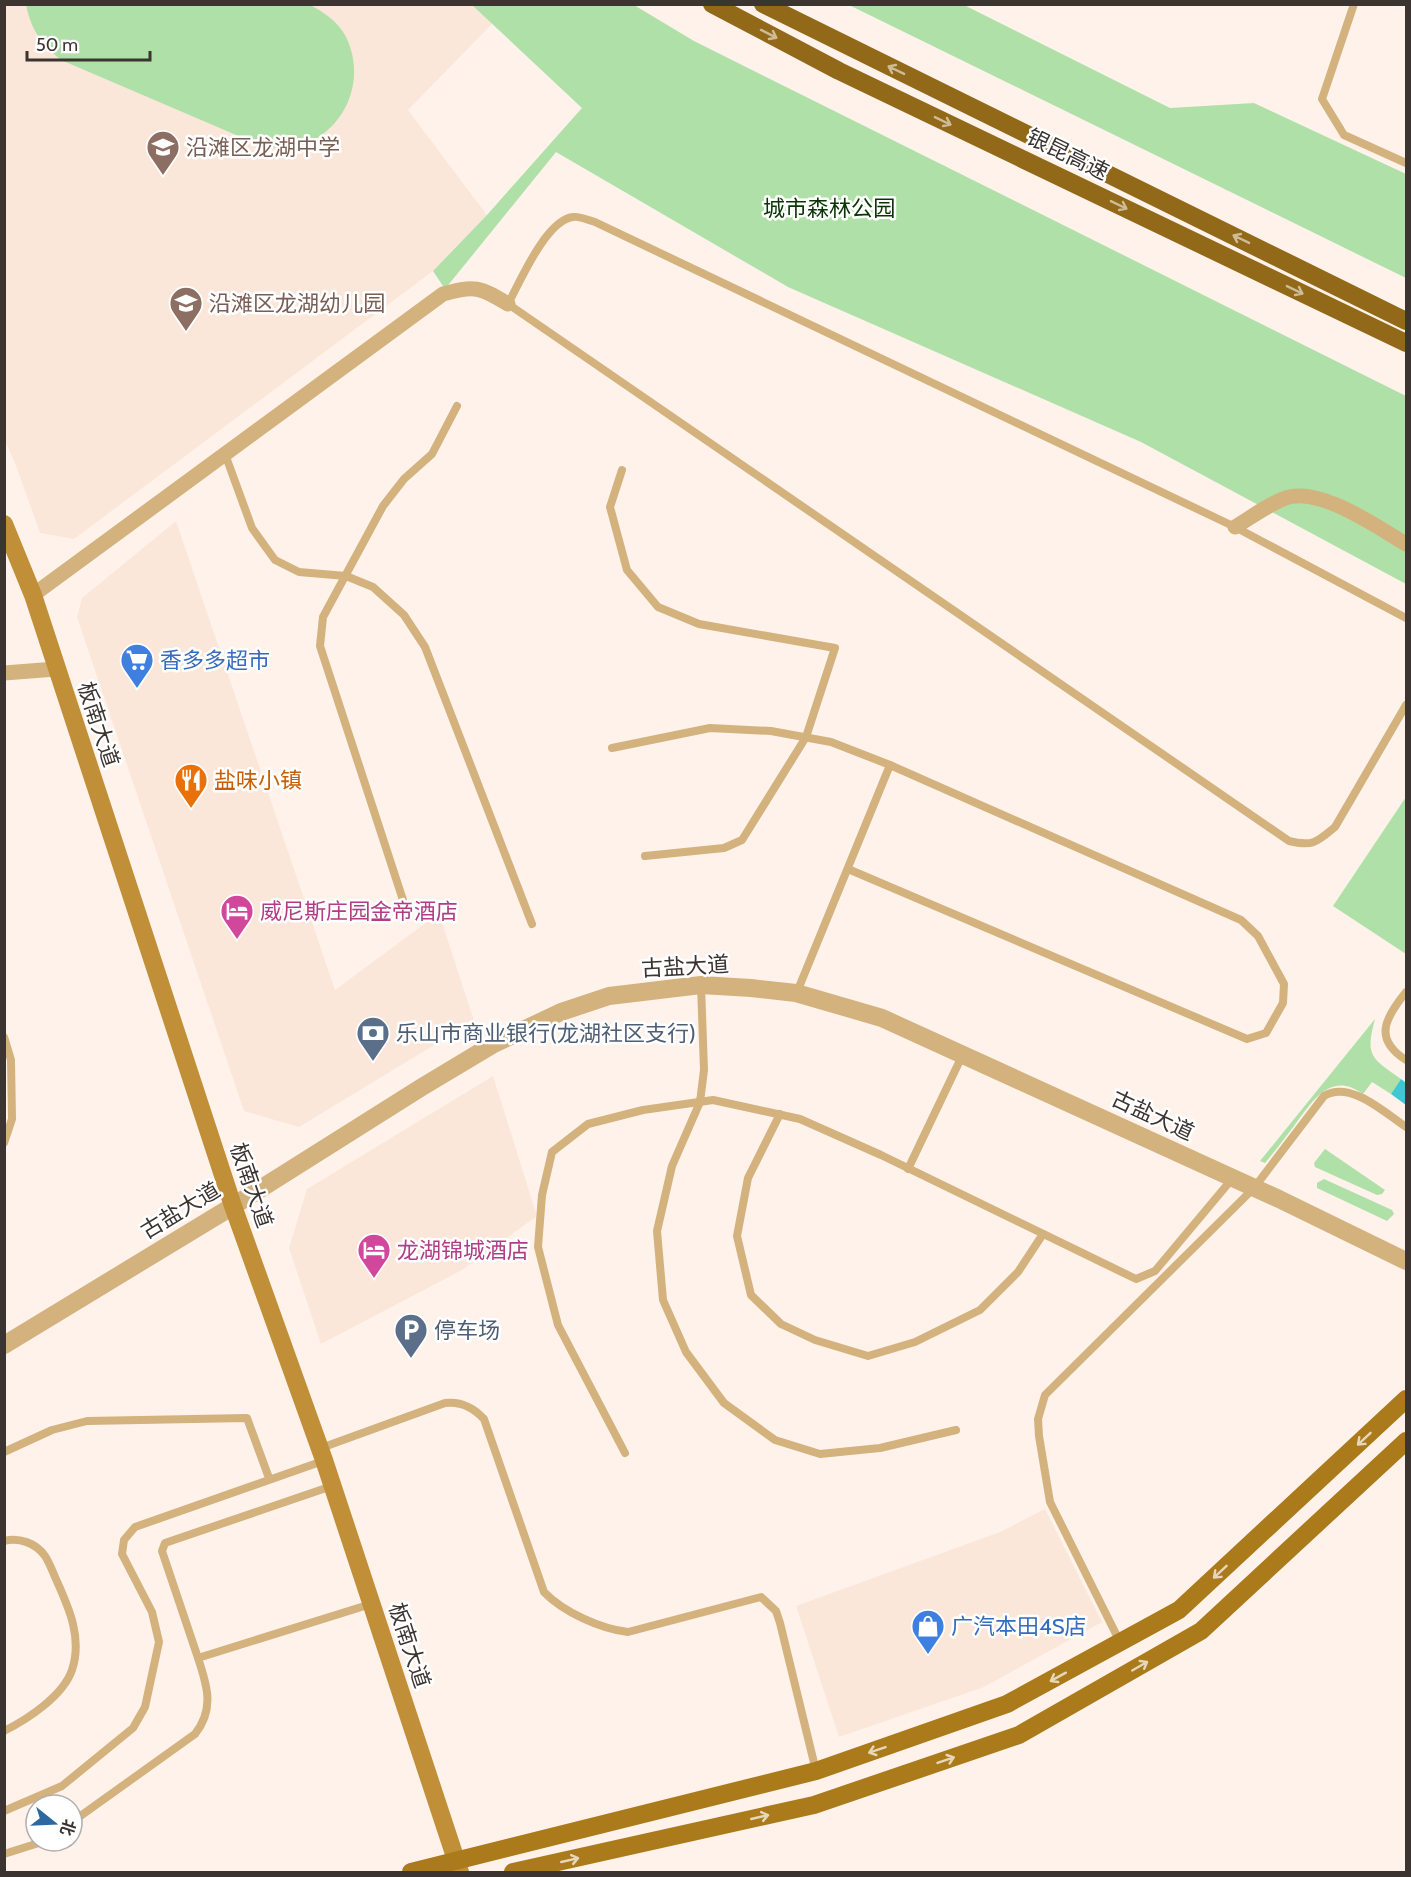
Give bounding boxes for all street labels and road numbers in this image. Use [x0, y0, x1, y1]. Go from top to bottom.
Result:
street label: 银昆高速 [1022, 123, 1113, 186]
street label: 板南大道 [72, 678, 125, 770]
street label: 古盐大道 [640, 951, 730, 982]
street label: 古盐大道 [1107, 1085, 1198, 1146]
street label: 板南大道 [224, 1139, 279, 1231]
street label: 古盐大道 [136, 1176, 225, 1245]
street label: 板南大道 [383, 1599, 436, 1691]

